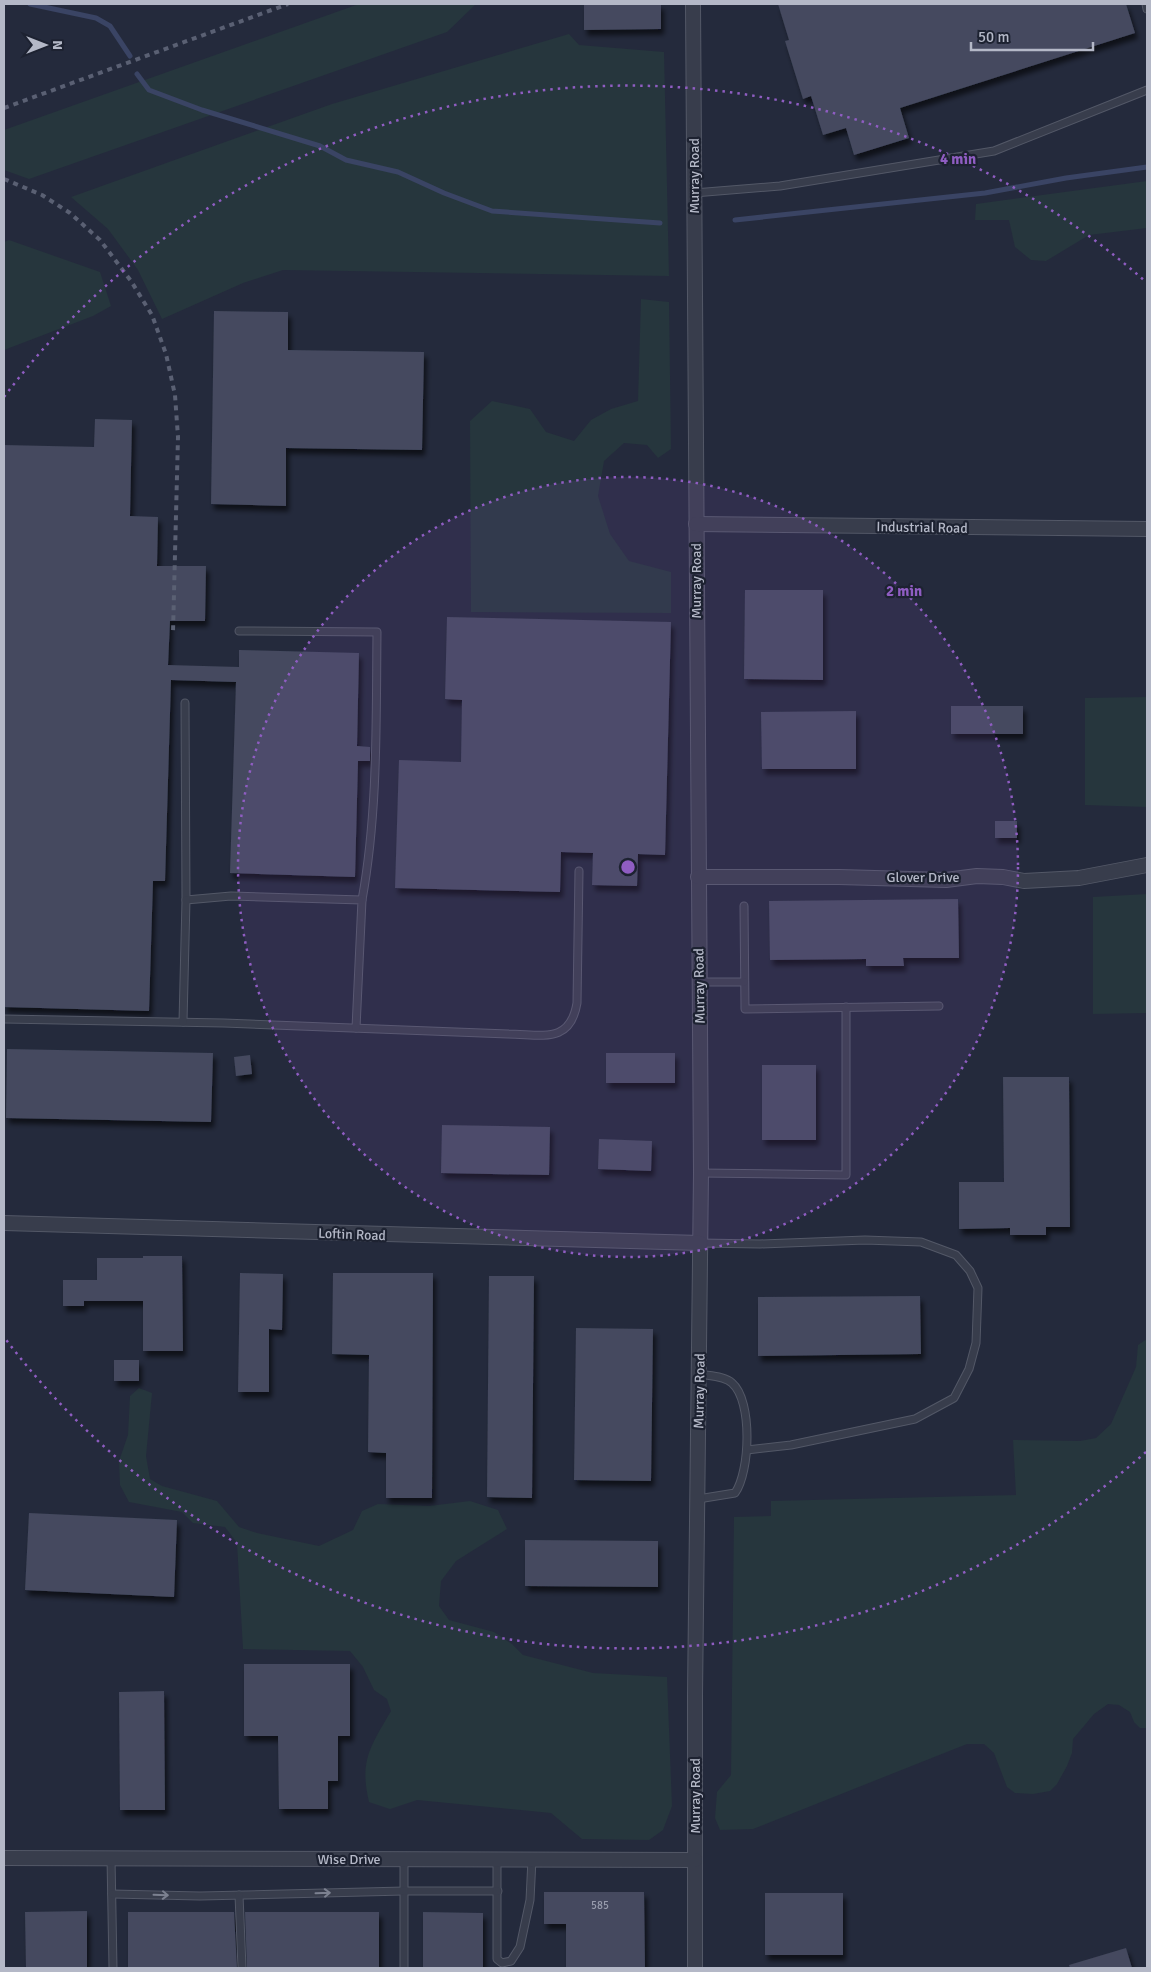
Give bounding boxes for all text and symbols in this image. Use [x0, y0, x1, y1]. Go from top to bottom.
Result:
north arrow [20, 20, 70, 70]
scale bar [971, 20, 1094, 52]
text: 50 m [978, 28, 1009, 46]
text: N [49, 40, 66, 50]
street label: Murray Road [686, 138, 703, 214]
text: 4 min [940, 150, 976, 168]
street label: Industrial Road [876, 518, 968, 537]
street label: Murray Road [688, 543, 705, 619]
text: 2 min [886, 582, 922, 600]
centre of rings [619, 858, 637, 876]
street label: Glover Drive [887, 869, 959, 886]
street label: Murray Road [690, 948, 709, 1024]
street label: Loftin Road [318, 1225, 386, 1244]
street label: Murray Road [690, 1353, 709, 1429]
street label: Murray Road [687, 1758, 704, 1834]
street label: Wise Drive [317, 1851, 381, 1868]
one-way arrow [314, 1888, 331, 1898]
one-way arrow [152, 1890, 168, 1900]
house number: 585 [591, 1899, 609, 1912]

